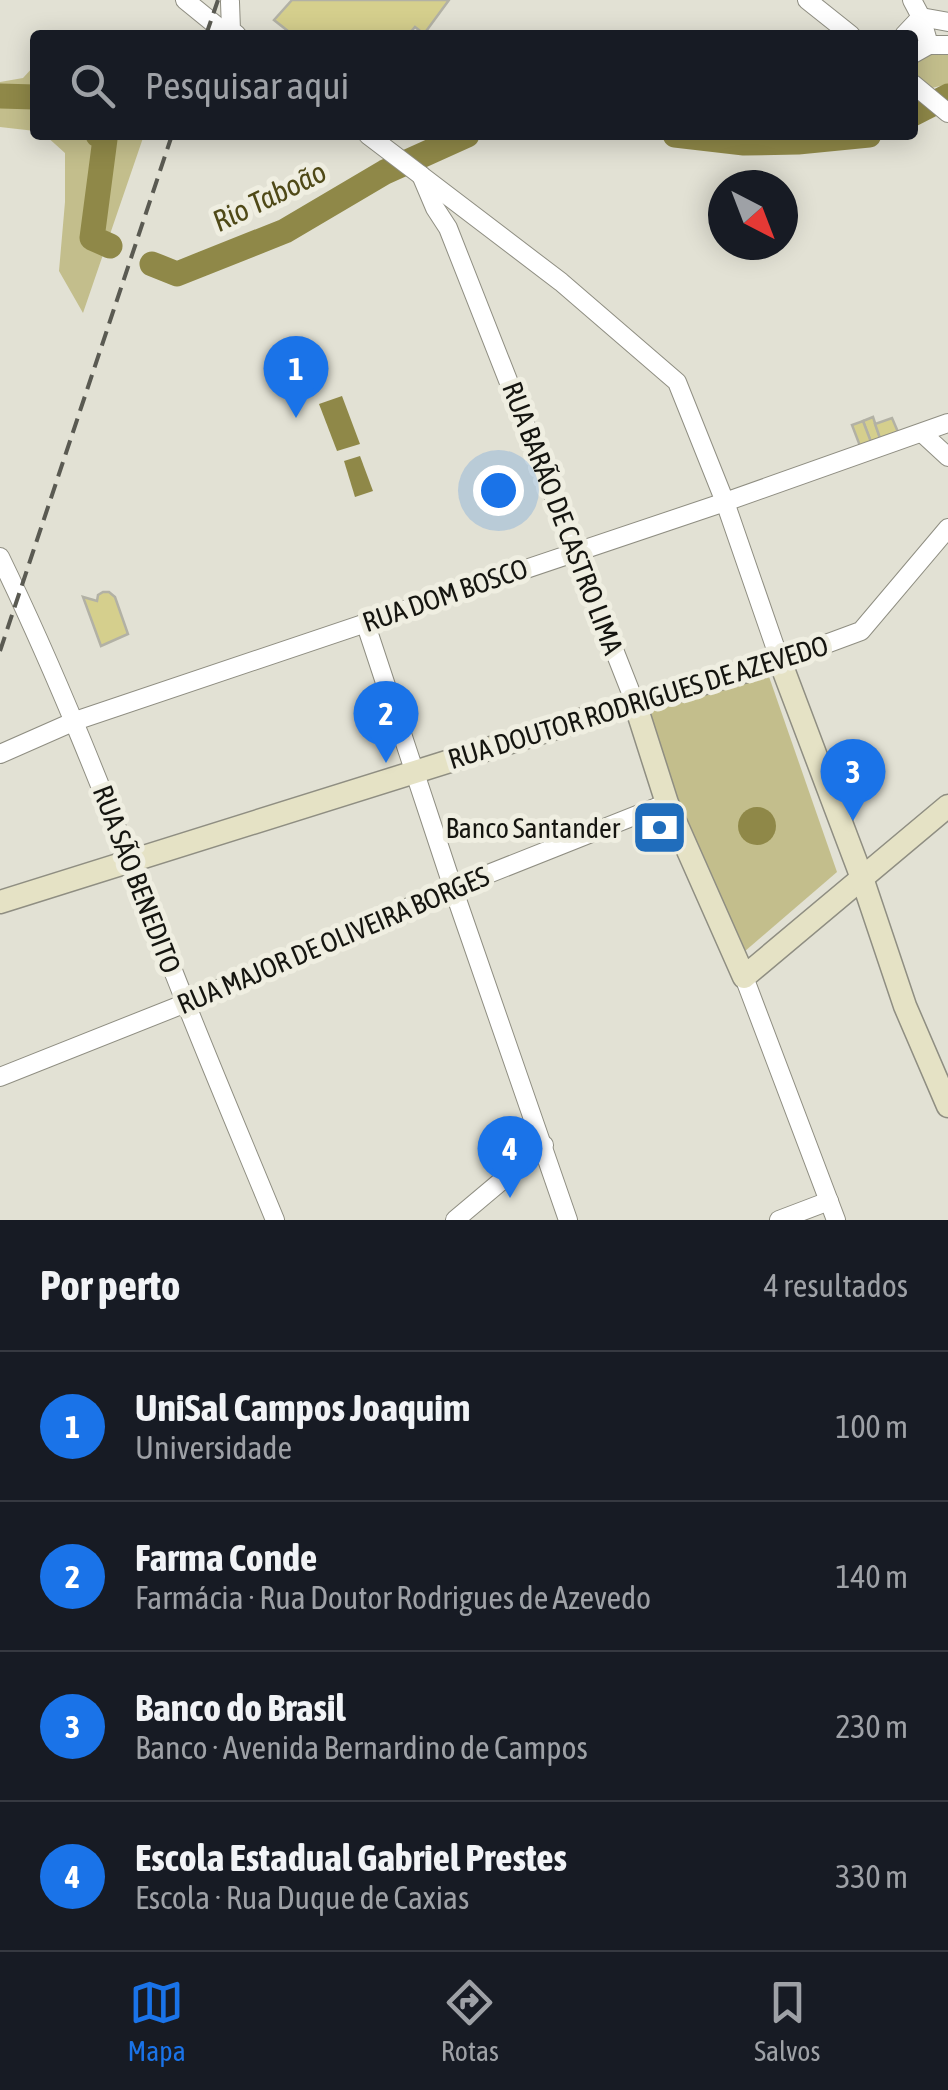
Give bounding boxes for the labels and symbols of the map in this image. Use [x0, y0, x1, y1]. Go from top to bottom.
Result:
water label: Rio Taboão [207, 154, 331, 238]
north arrow [708, 170, 798, 260]
pin: 1 [264, 336, 328, 418]
street label: RUA BARÃO DE CASTRO LIMA [496, 377, 630, 659]
your location [473, 465, 524, 516]
street label: RUA DOM BOSCO [358, 552, 532, 638]
street label: RUA DOUTOR RODRIGUES DE AZEVEDO [444, 629, 832, 775]
pin: 2 [354, 680, 418, 763]
pin: 3 [820, 738, 886, 821]
street label: RUA SÃO BENEDITO [87, 781, 187, 977]
bank icon: Banco Santander [629, 798, 689, 858]
place label: Banco Santander [446, 812, 621, 844]
street label: RUA MAJOR DE OLIVEIRA BORGES [172, 860, 494, 1020]
pin: 4 [478, 1116, 542, 1198]

